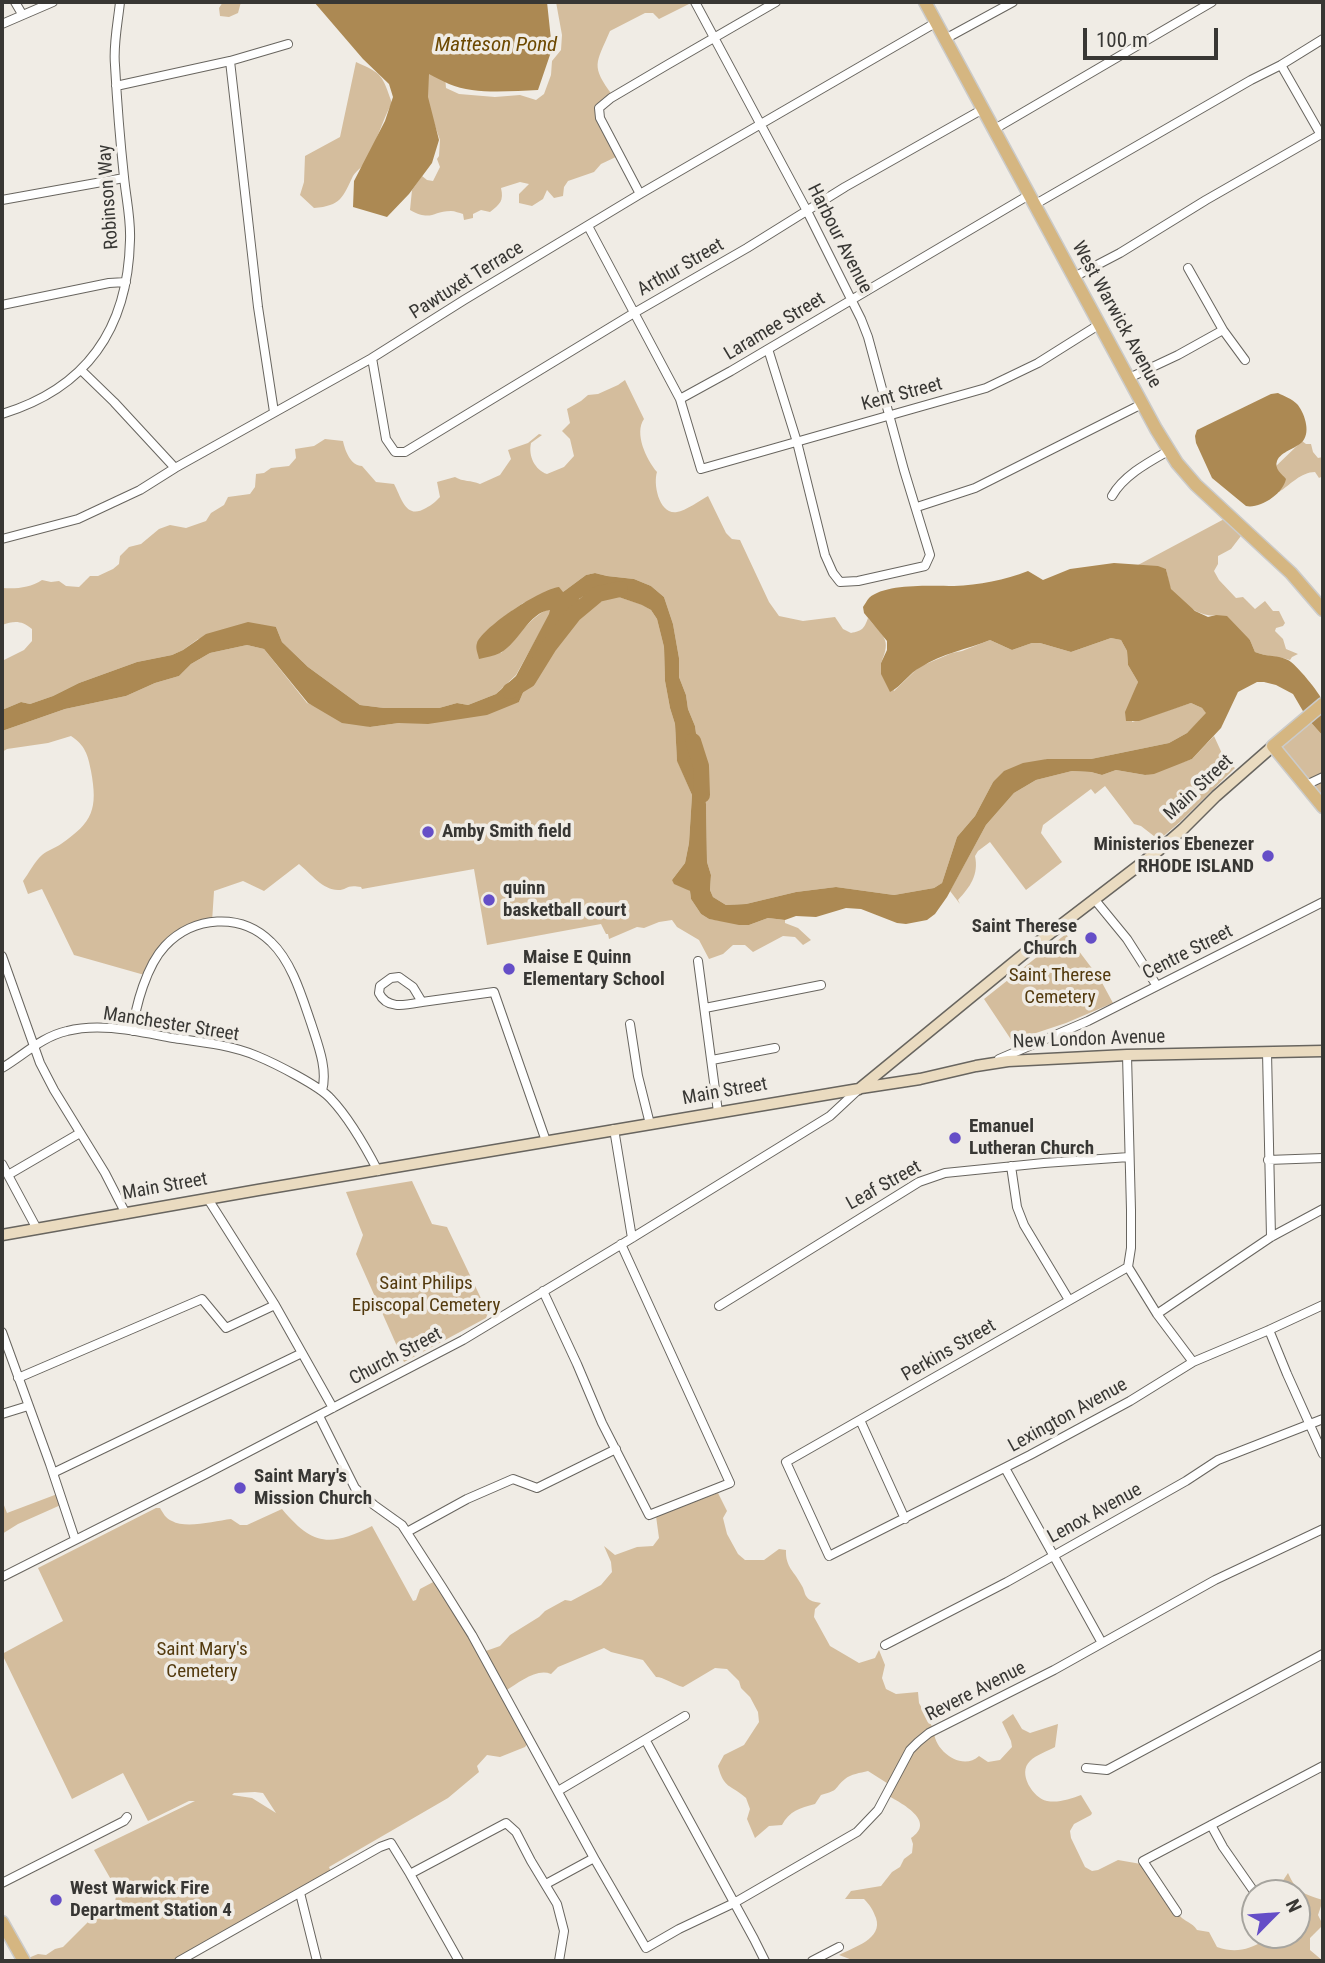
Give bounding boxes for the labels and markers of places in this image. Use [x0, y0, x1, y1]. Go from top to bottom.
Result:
place label: Amby Smith field [442, 821, 571, 843]
marker: Amby Smith field [420, 824, 436, 840]
place label: Ministerios Ebenezer RHODE ISLAND [1093, 834, 1254, 878]
marker: Ministerios Ebenezer RHODE ISLAND [1260, 848, 1276, 864]
place label: quinn basketball court [503, 878, 626, 922]
marker: quinn basketball court [481, 892, 497, 908]
place label: Saint Therese Church [972, 916, 1077, 960]
marker: Saint Therese Church [1083, 930, 1099, 946]
place label: Maise E Quinn Elementary School [523, 947, 665, 991]
marker: Maise E Quinn Elementary School [501, 961, 517, 977]
place label: Emanuel Lutheran Church [969, 1116, 1094, 1160]
marker: Emanuel Lutheran Church [947, 1130, 963, 1146]
place label: Saint Mary's Mission Church [254, 1466, 372, 1510]
marker: Saint Mary's Mission Church [232, 1480, 248, 1496]
place label: West Warwick Fire Department Station 4 [70, 1878, 232, 1922]
marker: West Warwick Fire Department Station 4 [48, 1892, 64, 1908]

